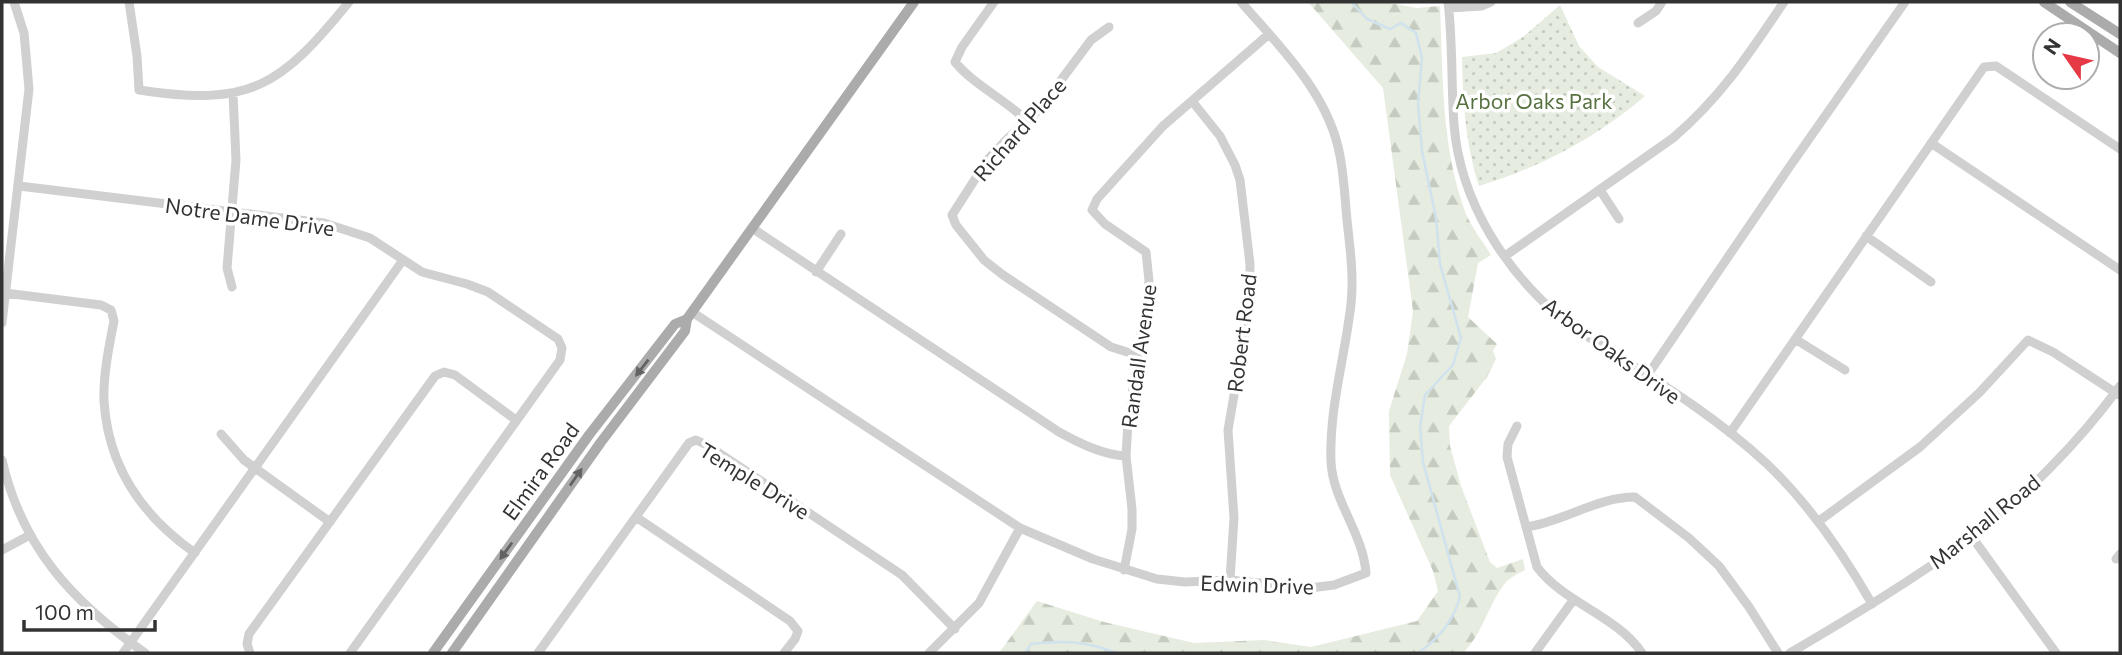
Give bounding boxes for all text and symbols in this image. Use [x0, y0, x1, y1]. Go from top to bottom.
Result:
north arrow [2031, 21, 2101, 91]
text: N [2038, 34, 2065, 59]
street label: Richard Place [968, 72, 1070, 186]
park label: Arbor Oaks Park [1455, 88, 1613, 113]
street label: Notre Dame Drive [164, 192, 336, 240]
street label: Robert Road [1221, 272, 1261, 394]
street label: Randall Avenue [1116, 283, 1160, 429]
street label: Arbor Oaks Drive [1538, 292, 1686, 408]
one-way arrow [635, 359, 649, 377]
street label: Elmira Road [496, 418, 584, 524]
street label: Temple Drive [695, 436, 815, 524]
one-way arrow [569, 468, 583, 486]
street label: Marshall Road [1924, 469, 2044, 573]
one-way arrow [500, 542, 514, 560]
street label: Edwin Drive [1200, 570, 1314, 598]
scale bar [24, 588, 156, 632]
text: 100 m [35, 599, 94, 624]

